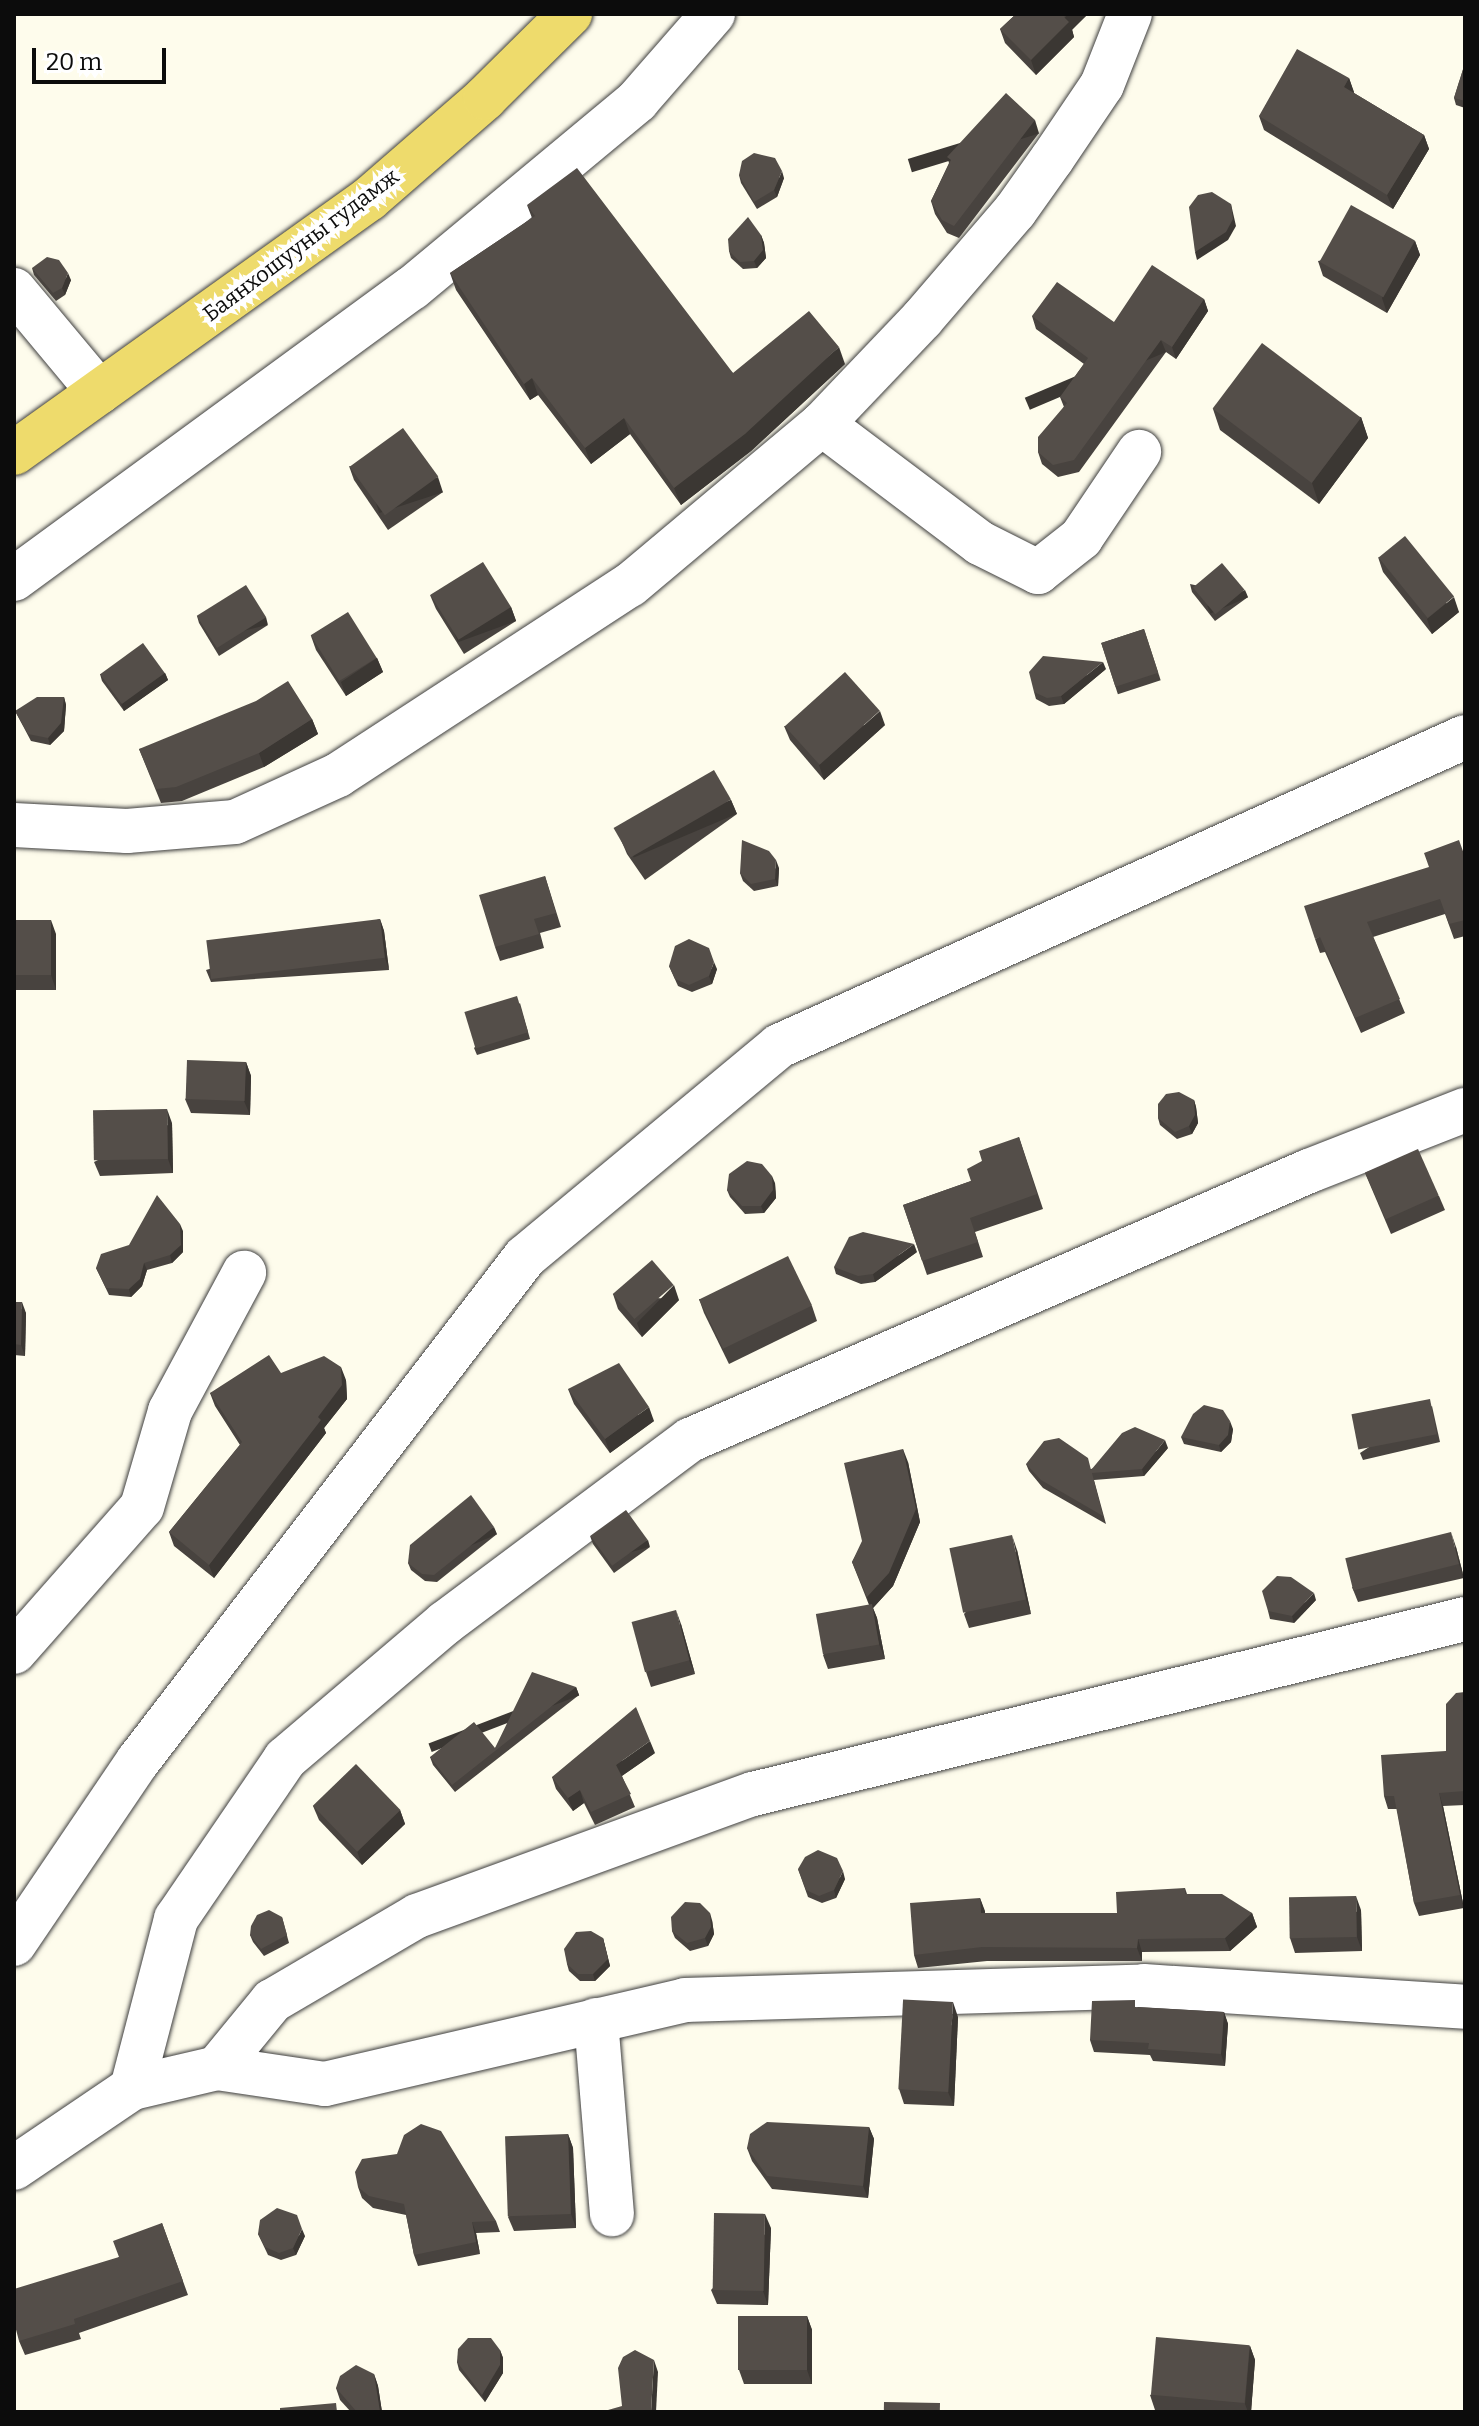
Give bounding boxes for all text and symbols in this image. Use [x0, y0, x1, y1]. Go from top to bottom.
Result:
scale bar [36, 32, 170, 82]
text: 20 m [46, 48, 102, 76]
street label: Баянхошууны гудамж [198, 163, 404, 327]

